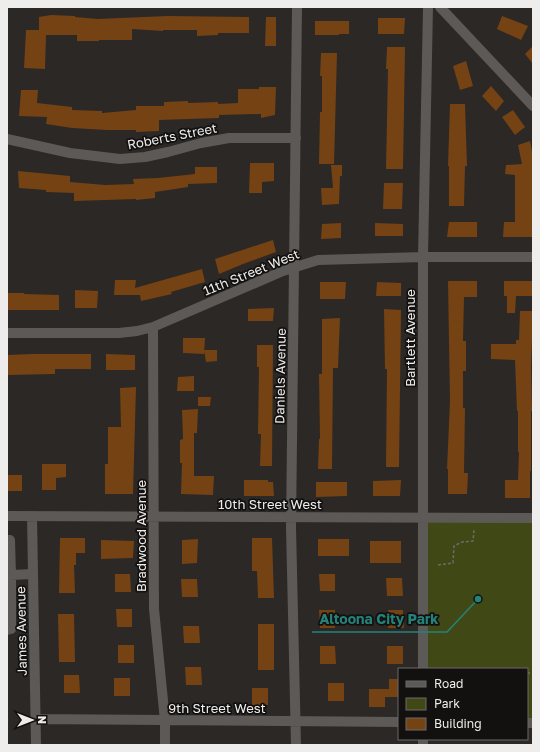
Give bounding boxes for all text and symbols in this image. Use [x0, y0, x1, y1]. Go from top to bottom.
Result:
street label: Roberts Street [126, 119, 218, 153]
street label: 11th Street West [201, 245, 301, 299]
street label: Bartlett Avenue [402, 289, 418, 387]
street label: Daniels Avenue [271, 328, 289, 424]
street label: Bradwood Avenue [133, 480, 149, 592]
street label: 10th Street West [218, 496, 322, 512]
street label: James Avenue [12, 586, 30, 676]
callout: Altoona City Park [312, 606, 447, 632]
text: Altoona City Park [320, 610, 438, 627]
legend [398, 668, 528, 740]
text: Road [434, 676, 463, 691]
text: Park [434, 696, 460, 711]
north arrow [12, 700, 52, 740]
street label: 9th Street West [168, 700, 266, 716]
text: N [36, 716, 49, 724]
text: Building [434, 716, 482, 731]

